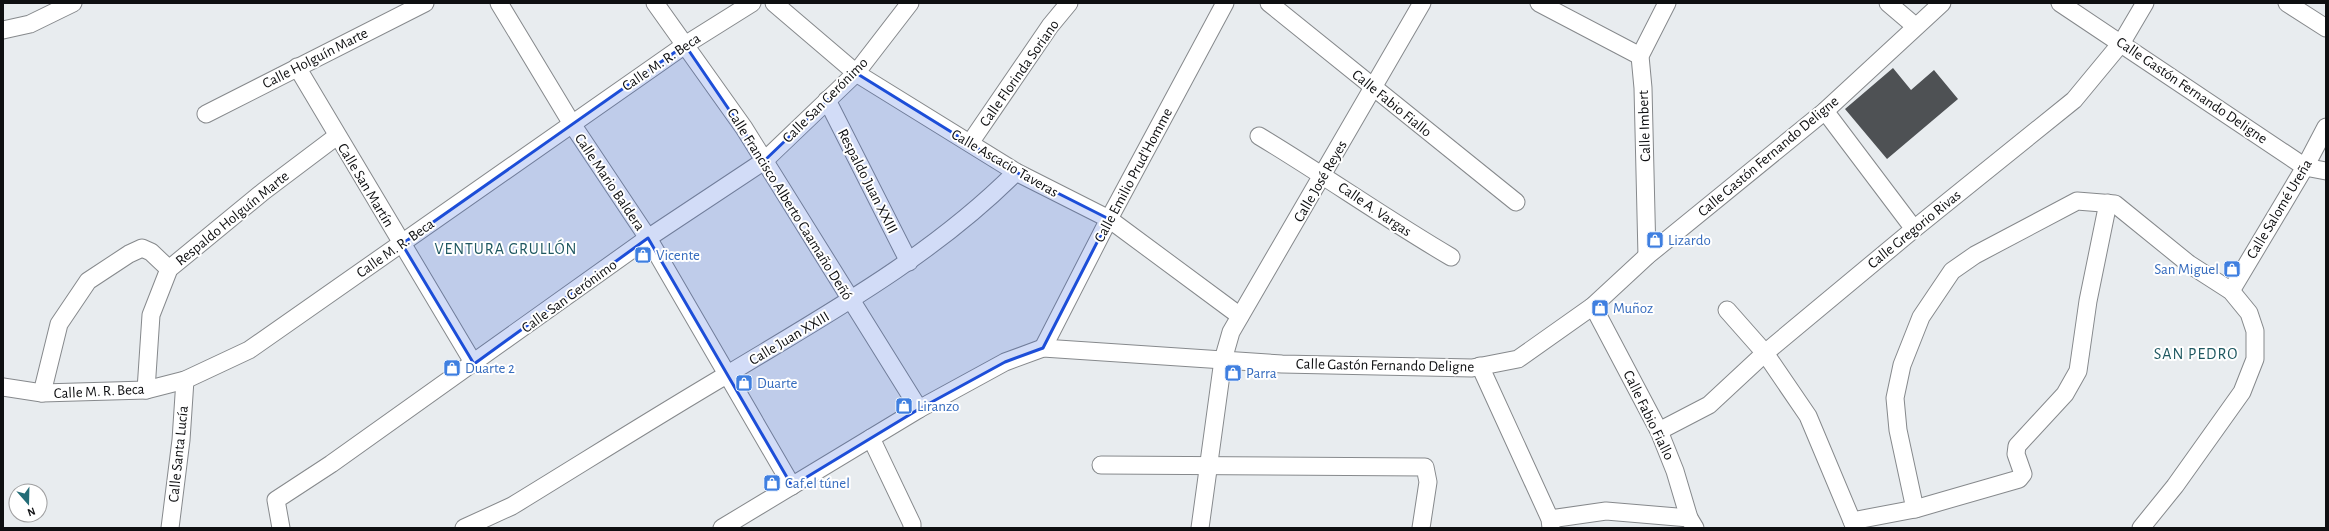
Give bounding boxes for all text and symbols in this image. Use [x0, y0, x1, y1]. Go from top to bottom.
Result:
street label: Calle Florinda Soriano [977, 17, 1062, 129]
street label: Calle Holguín Marte [260, 25, 370, 91]
street label: Calle M. R. Beca [619, 31, 703, 94]
street label: Calle Gastón Fernando Deligne [2114, 34, 2270, 147]
street label: Calle San Gerónimo [780, 55, 871, 146]
street label: Calle Fabio Fiallo [1349, 67, 1434, 140]
street label: Calle Imbert [1636, 90, 1653, 162]
street label: Calle Gastón Fernando Deligne [1695, 93, 1842, 219]
street label: Calle Francisco Alberto Caamaño Deñó [724, 106, 855, 303]
street label: Calle Emilio Prud'Homme [1092, 106, 1175, 245]
street label: Respaldo Juan XXIII [835, 127, 900, 236]
street label: Calle Ascacio Taveras [949, 127, 1061, 200]
street label: Calle Mario Baldera [572, 131, 648, 234]
street label: Calle José Reyes [1291, 138, 1350, 225]
street label: Calle San Martín [335, 141, 396, 230]
street label: Calle Salomé Ureña [2244, 157, 2315, 262]
street label: Respaldo Holguín Marte [173, 168, 292, 269]
street label: Calle A. Vargas [1335, 179, 1414, 239]
street label: Calle Gregorio Rivas [1865, 187, 1964, 271]
street label: Calle M. R. Beca [354, 216, 437, 281]
shop icon: Lizardo [1645, 230, 1665, 250]
place label: Lizardo [1668, 233, 1711, 248]
district label: VENTURA GRULLÓN [434, 239, 578, 257]
shop icon: Vicente [633, 245, 653, 265]
place label: Vicente [656, 248, 700, 263]
street label: Calle San Gerónimo [519, 257, 620, 336]
shop icon: San Miguel [2222, 259, 2242, 279]
place label: San Miguel [2154, 262, 2219, 277]
shop icon: Muñoz [1590, 298, 1610, 318]
place label: Muñoz [1613, 301, 1653, 316]
street label: Calle Juan XXIII [747, 309, 832, 368]
district label: SAN PEDRO [2154, 346, 2238, 362]
street label: Calle Gastón Fernando Deligne [1296, 356, 1474, 375]
shop icon: Duarte 2 [442, 358, 462, 378]
place label: Duarte 2 [465, 361, 515, 376]
shop icon: Parra [1223, 363, 1243, 383]
place label: Parra [1246, 366, 1277, 381]
street label: Calle Fabio Fiallo [1620, 368, 1677, 462]
shop icon: Duarte [734, 373, 754, 393]
place label: Duarte [757, 376, 798, 391]
street label: Calle M. R. Beca [53, 382, 145, 401]
shop icon: Liranzo [894, 396, 914, 416]
place label: Liranzo [917, 399, 959, 414]
street label: Calle Santa Lucía [166, 405, 191, 503]
shop icon: Caf.el túnel [762, 473, 782, 493]
place label: Caf.el túnel [785, 476, 850, 491]
north arrow [8, 483, 48, 523]
text: N [26, 505, 37, 518]

